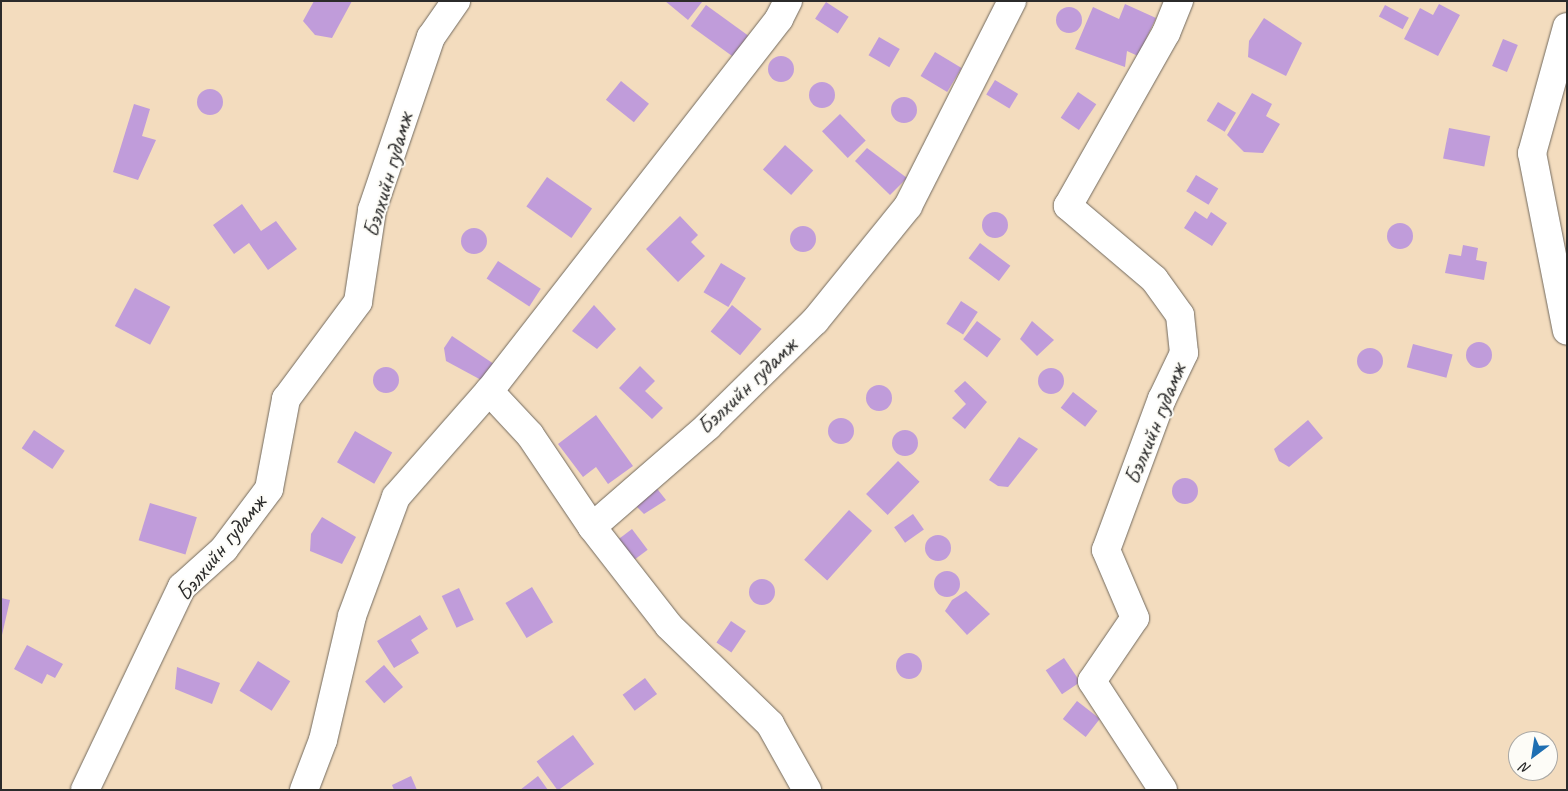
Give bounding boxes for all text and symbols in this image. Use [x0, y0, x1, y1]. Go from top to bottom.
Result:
street label: Бэлхийн гудамж [356, 109, 420, 241]
street label: Бэлхийн гудамж [691, 331, 803, 441]
street label: Бэлхийн гудамж [1118, 359, 1192, 489]
street label: Бэлхийн гудамж [169, 489, 273, 607]
north arrow [1508, 731, 1558, 781]
text: N [1517, 759, 1534, 778]

